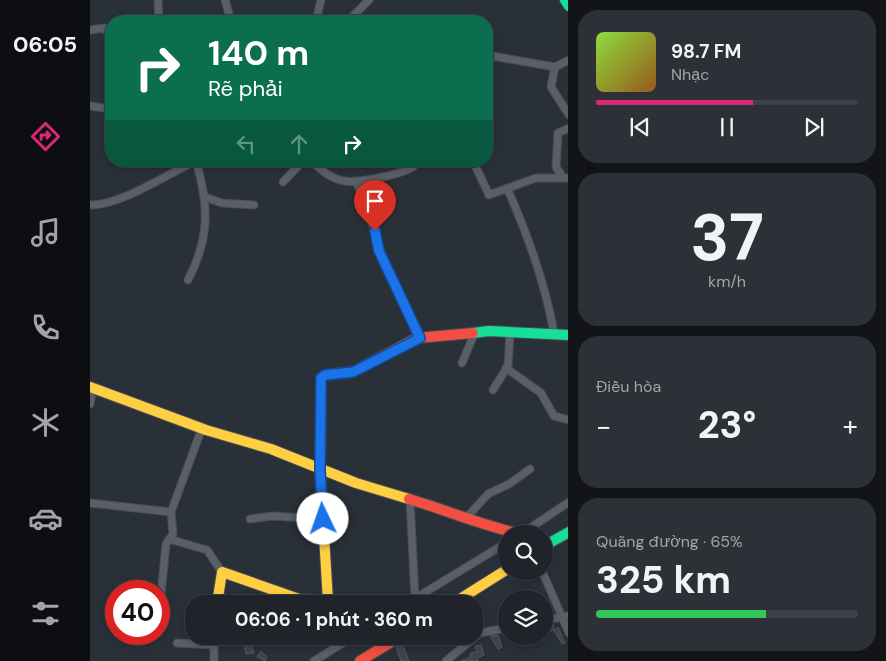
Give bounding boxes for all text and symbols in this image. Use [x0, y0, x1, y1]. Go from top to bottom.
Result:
text: 06:05 [13, 30, 77, 59]
text: 140 m [208, 30, 309, 76]
icon: right [125, 35, 190, 100]
text: 98.7 FM [671, 39, 741, 64]
text: Nhạc [671, 64, 709, 85]
text: Rẽ phải [208, 74, 283, 103]
icon: previous [626, 113, 654, 141]
icon: pause [713, 113, 741, 141]
icon: next [800, 113, 828, 141]
icon: directions [28, 119, 63, 154]
icon: left [232, 130, 260, 158]
icon: ahead [285, 130, 313, 158]
icon: right [338, 130, 366, 158]
pin [354, 180, 396, 231]
icon: arrive [361, 187, 389, 215]
text: 37 [690, 196, 764, 280]
icon: music [28, 215, 63, 250]
text: km/h [708, 271, 746, 292]
icon: phone [28, 310, 63, 345]
text: Điều hòa [596, 376, 661, 397]
text: 23° [698, 400, 756, 450]
icon: climate [28, 405, 63, 440]
text: − [596, 408, 611, 445]
text: + [843, 408, 858, 445]
position arrow [296, 492, 348, 544]
icon: car [28, 501, 63, 536]
map controls [498, 525, 553, 645]
button: search [498, 525, 553, 580]
text: Quãng đường · 65% [596, 531, 742, 552]
text: 325 km [596, 555, 731, 605]
speed limit sign: 40 [105, 580, 170, 645]
button: layers [498, 590, 553, 645]
icon: filters [28, 596, 63, 631]
text: 06:06 · 1 phút · 360 m [235, 607, 433, 632]

